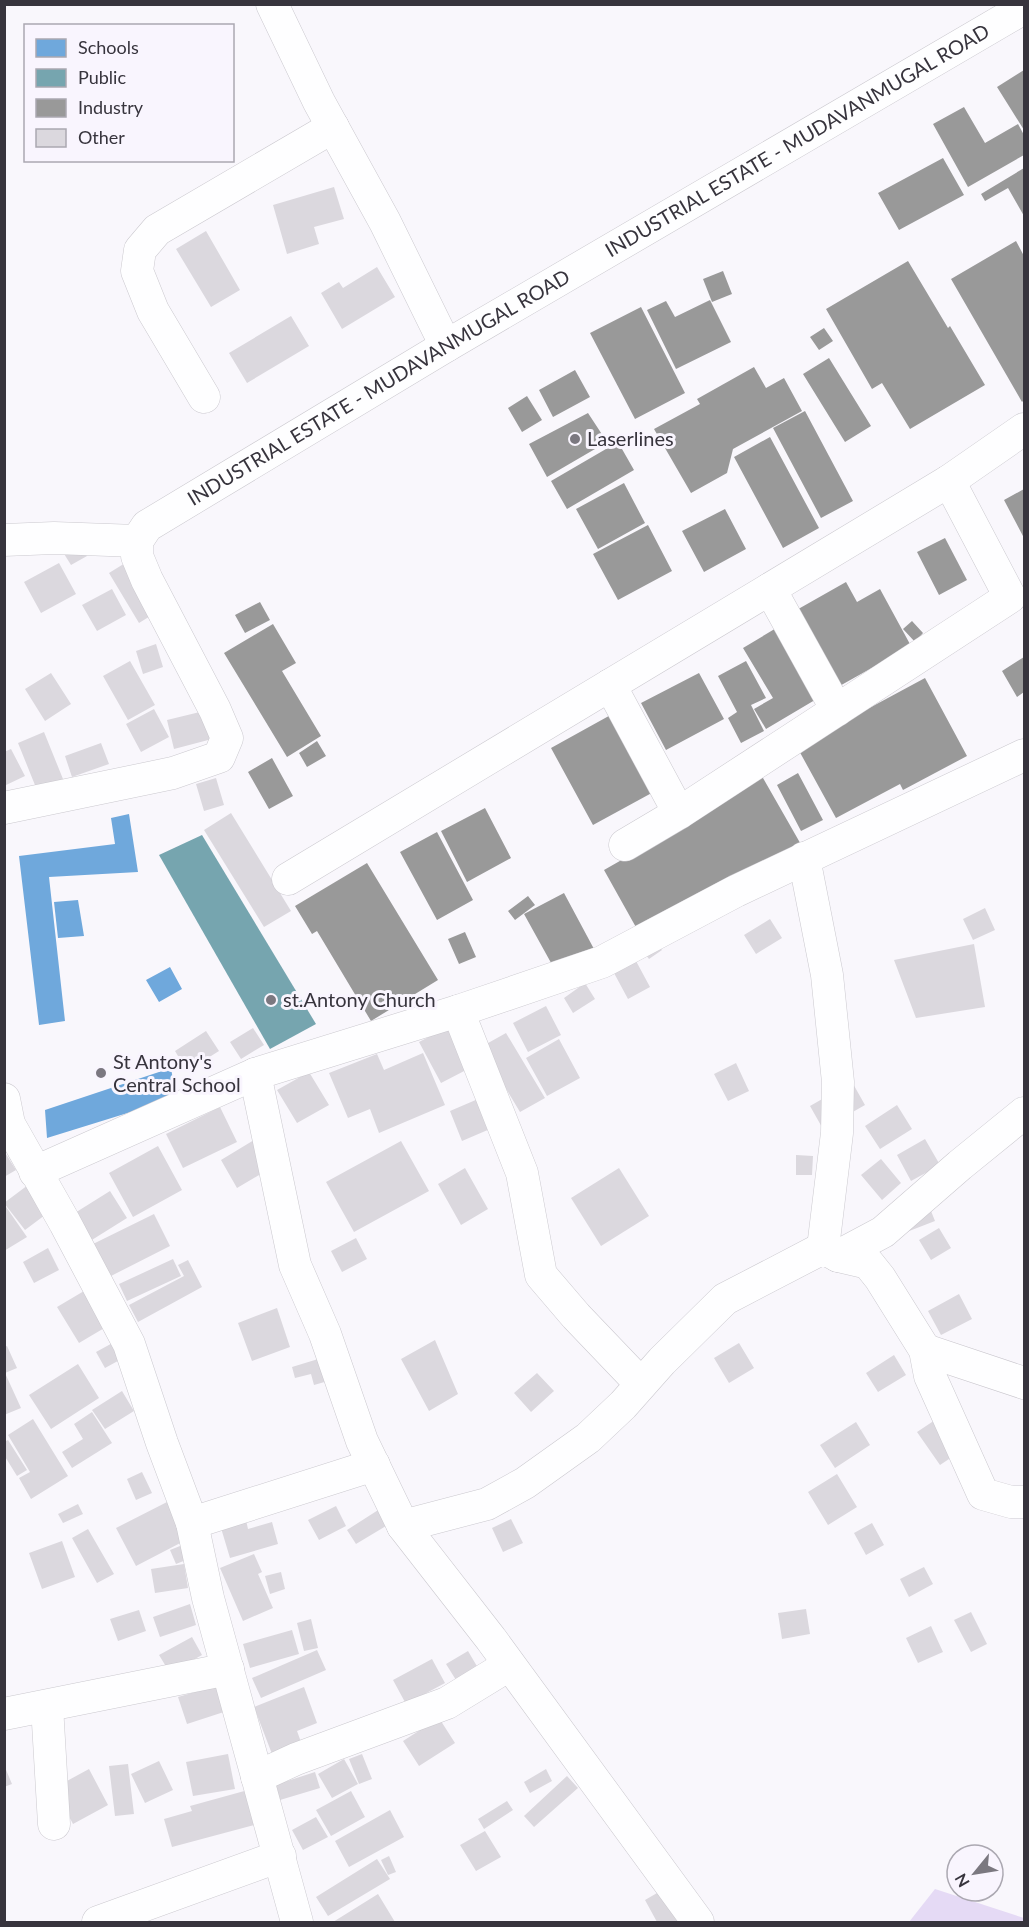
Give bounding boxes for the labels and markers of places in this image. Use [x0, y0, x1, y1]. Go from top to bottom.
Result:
place label: Laserlines [587, 426, 674, 450]
marker: Laserlines [568, 432, 582, 446]
place label: st.Antony Church [283, 987, 436, 1011]
marker: st.Antony Church [264, 993, 278, 1007]
place label: St Antony's Central School [113, 1049, 241, 1096]
marker: St Antony's Central School [94, 1066, 108, 1080]

